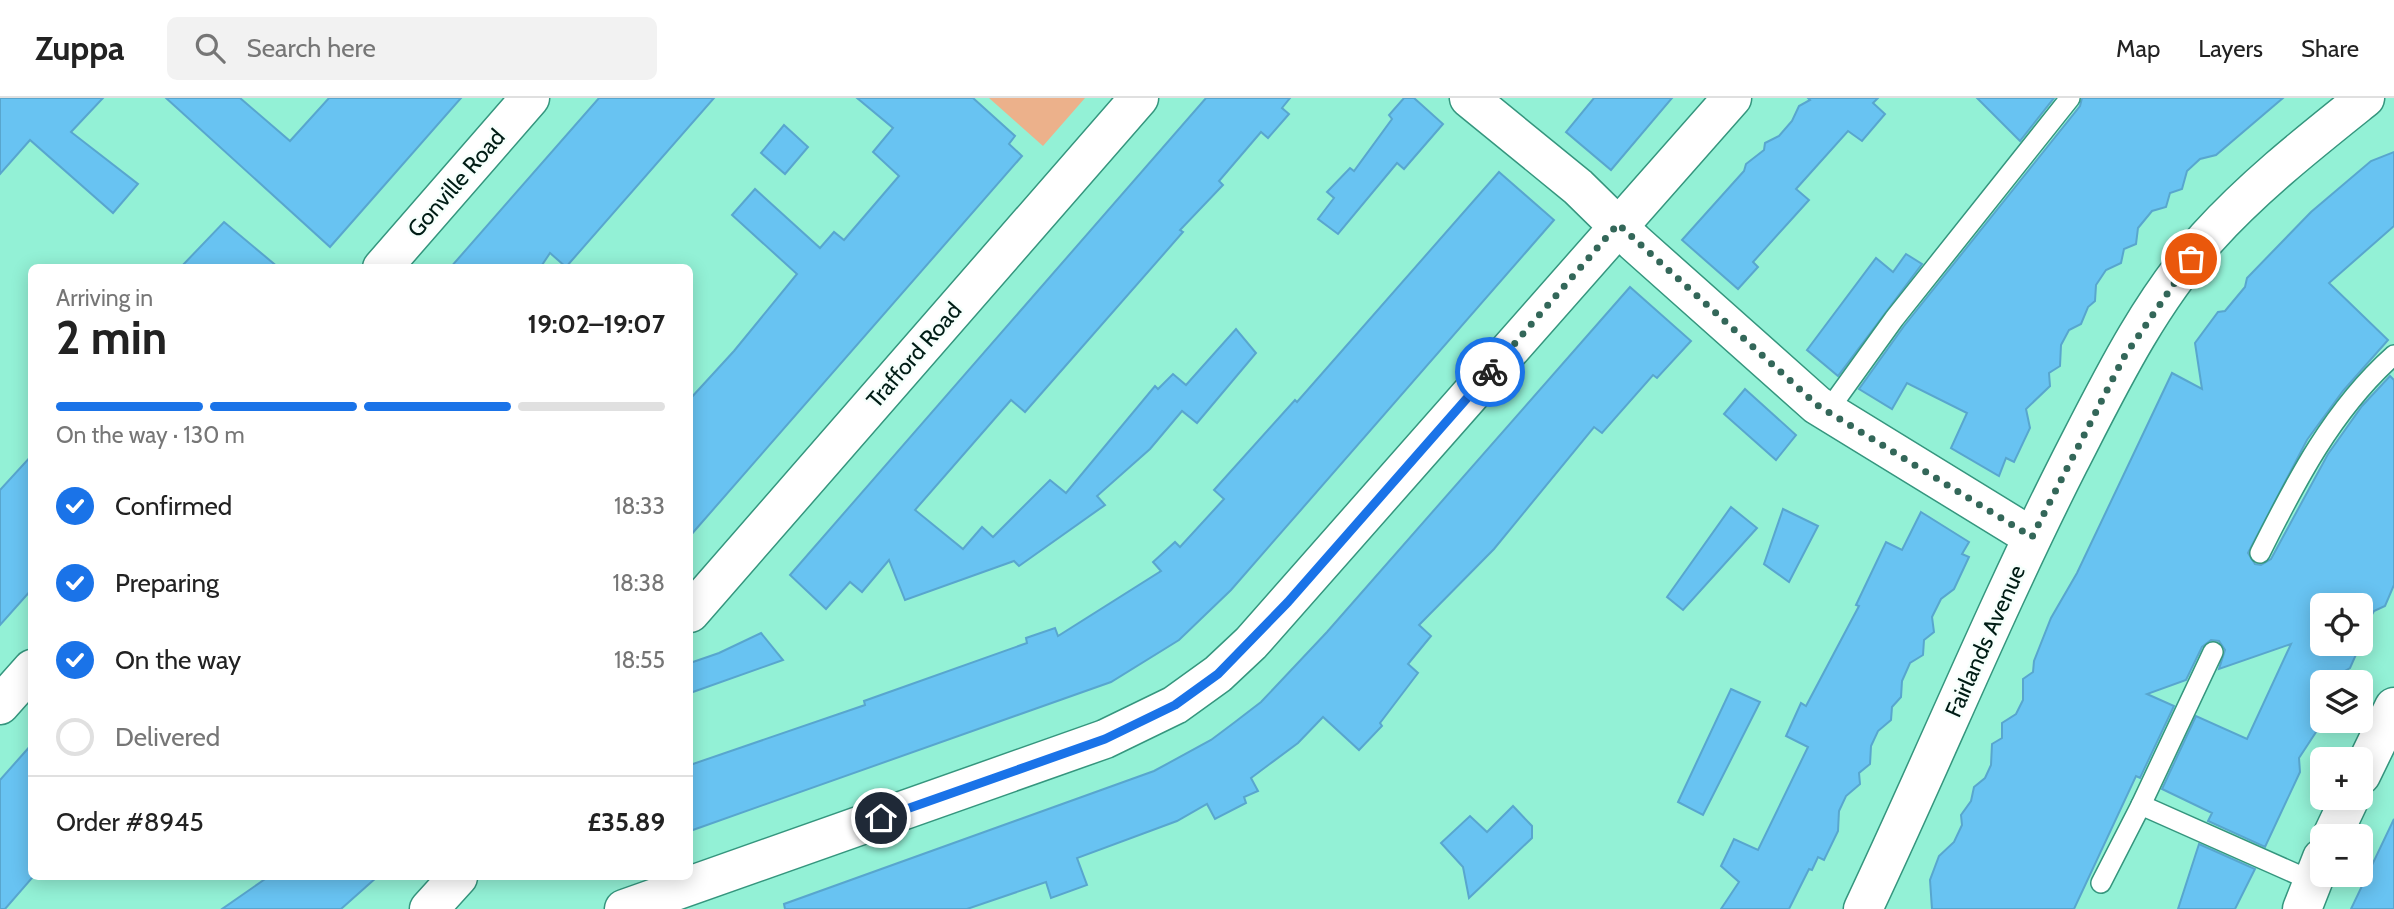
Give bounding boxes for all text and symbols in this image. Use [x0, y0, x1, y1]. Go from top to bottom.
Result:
search box [167, 17, 657, 80]
text: Zuppa [35, 28, 125, 68]
icon: search [191, 29, 229, 67]
text: Search here [247, 32, 376, 64]
text: Map [2116, 34, 2160, 63]
text: Layers [2198, 34, 2263, 63]
text: Share [2301, 34, 2359, 63]
street label: Gonville Road [401, 123, 511, 243]
pin [2161, 229, 2221, 289]
icon: bag [2172, 240, 2210, 278]
text: Arriving in [56, 284, 153, 312]
street label: Trafford Road [861, 296, 967, 414]
text: 19:02–19:07 [528, 308, 665, 340]
text: 2 min [56, 310, 167, 366]
courier [1455, 337, 1525, 407]
icon: bike [1471, 353, 1509, 391]
text: On the way · 130 m [56, 421, 245, 449]
icon: check [56, 487, 94, 525]
text: Confirmed [115, 490, 232, 522]
text: 18:33 [614, 492, 665, 520]
street label: Fairlands Avenue [1939, 560, 2031, 721]
icon: check [56, 564, 94, 602]
text: Preparing [115, 567, 219, 599]
text: 18:38 [612, 569, 665, 597]
map controls [2310, 593, 2373, 887]
button: locate [2310, 593, 2373, 656]
icon: check [56, 641, 94, 679]
text: On the way [115, 644, 241, 676]
text: 18:55 [614, 646, 665, 674]
button: layers [2310, 670, 2373, 733]
text: Delivered [115, 721, 220, 753]
button: + [2310, 747, 2373, 810]
pin [851, 788, 911, 848]
icon: home [862, 799, 900, 837]
text: Order #8945 [56, 806, 203, 838]
text: £35.89 [587, 806, 665, 838]
button: − [2310, 824, 2373, 887]

